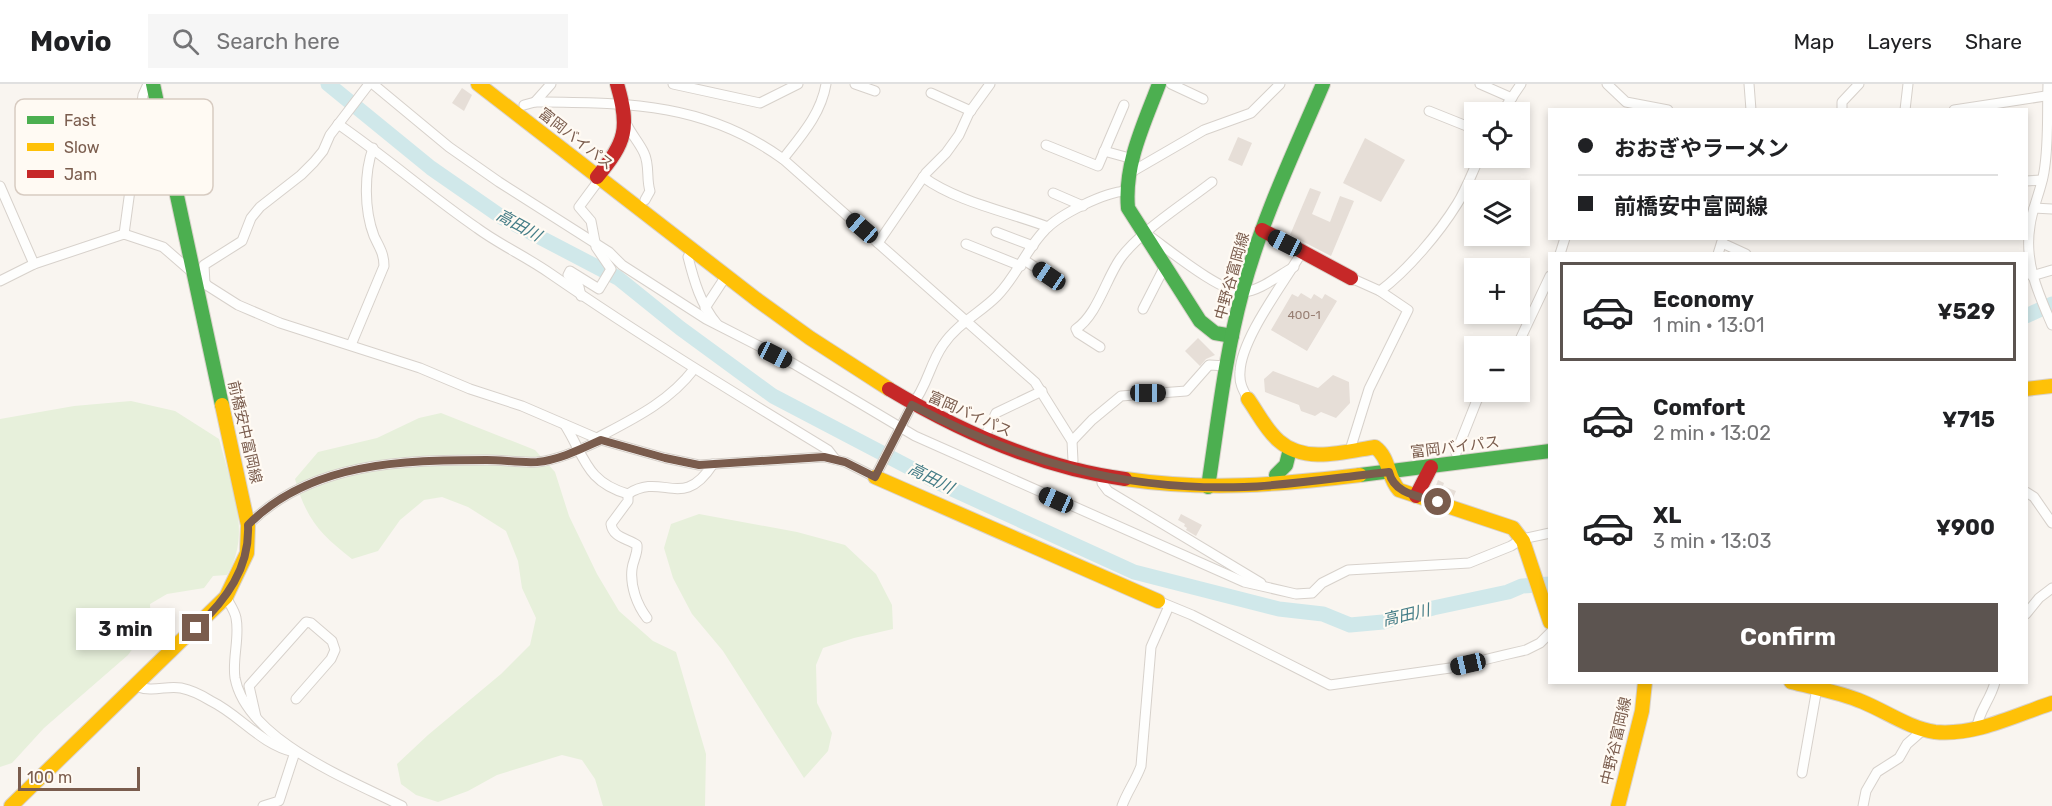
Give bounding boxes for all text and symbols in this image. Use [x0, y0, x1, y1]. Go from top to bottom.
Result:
search box [148, 14, 568, 68]
text: Movio [30, 25, 112, 58]
icon: search [169, 25, 202, 58]
text: Search here [217, 28, 340, 55]
text: Map [1793, 29, 1834, 54]
text: Layers [1867, 29, 1932, 54]
text: Share [1965, 29, 2022, 54]
legend [15, 99, 213, 195]
map controls [1464, 102, 1530, 402]
button: locate [1464, 102, 1530, 168]
street label: 富岡バイパス [535, 104, 617, 174]
text: Fast [64, 111, 96, 130]
text: おおぎやラーメン [1614, 135, 1789, 162]
text: Slow [64, 138, 100, 157]
text: Jam [64, 165, 97, 184]
button: layers [1464, 180, 1530, 246]
text: 前橋安中富岡線 [1614, 193, 1768, 220]
water label: 高田川 [493, 205, 546, 246]
car [843, 209, 881, 247]
car [1265, 227, 1305, 259]
street label: 中野谷富岡線 [1211, 230, 1253, 322]
car [1029, 258, 1069, 294]
button: + [1464, 258, 1530, 324]
icon: car [1581, 285, 1635, 339]
text: Economy [1653, 286, 1754, 313]
text: ¥529 [1937, 298, 1995, 325]
house number: 400-1 [1287, 308, 1321, 322]
text: 1 min · 13:01 [1653, 313, 1765, 337]
button: − [1464, 336, 1530, 402]
car [755, 339, 795, 371]
street label: 前橋安中富岡線 [224, 379, 266, 485]
car [1130, 384, 1166, 402]
street label: 富岡バイパス [925, 388, 1015, 440]
icon: car [1581, 393, 1635, 447]
text: Comfort [1653, 394, 1745, 421]
text: ¥715 [1942, 406, 1995, 433]
text: 2 min · 13:02 [1653, 421, 1771, 445]
street label: 富岡バイパス [1409, 433, 1501, 461]
water label: 高田川 [905, 459, 958, 498]
car [1036, 484, 1076, 516]
route start [1424, 488, 1451, 515]
icon: car [1581, 501, 1635, 555]
text: XL [1653, 502, 1681, 529]
text: ¥900 [1936, 514, 1995, 541]
text: 3 min · 13:03 [1653, 529, 1771, 553]
water label: 高田川 [1380, 600, 1433, 630]
button: Confirm [1578, 603, 1998, 672]
callout: 3 min [76, 607, 175, 649]
route end [182, 614, 209, 641]
text: 3 min [98, 617, 153, 641]
car [1448, 651, 1488, 677]
street label: 中野谷富岡線 [1597, 695, 1635, 787]
scale bar [18, 764, 140, 792]
text: 100 m [27, 768, 72, 787]

